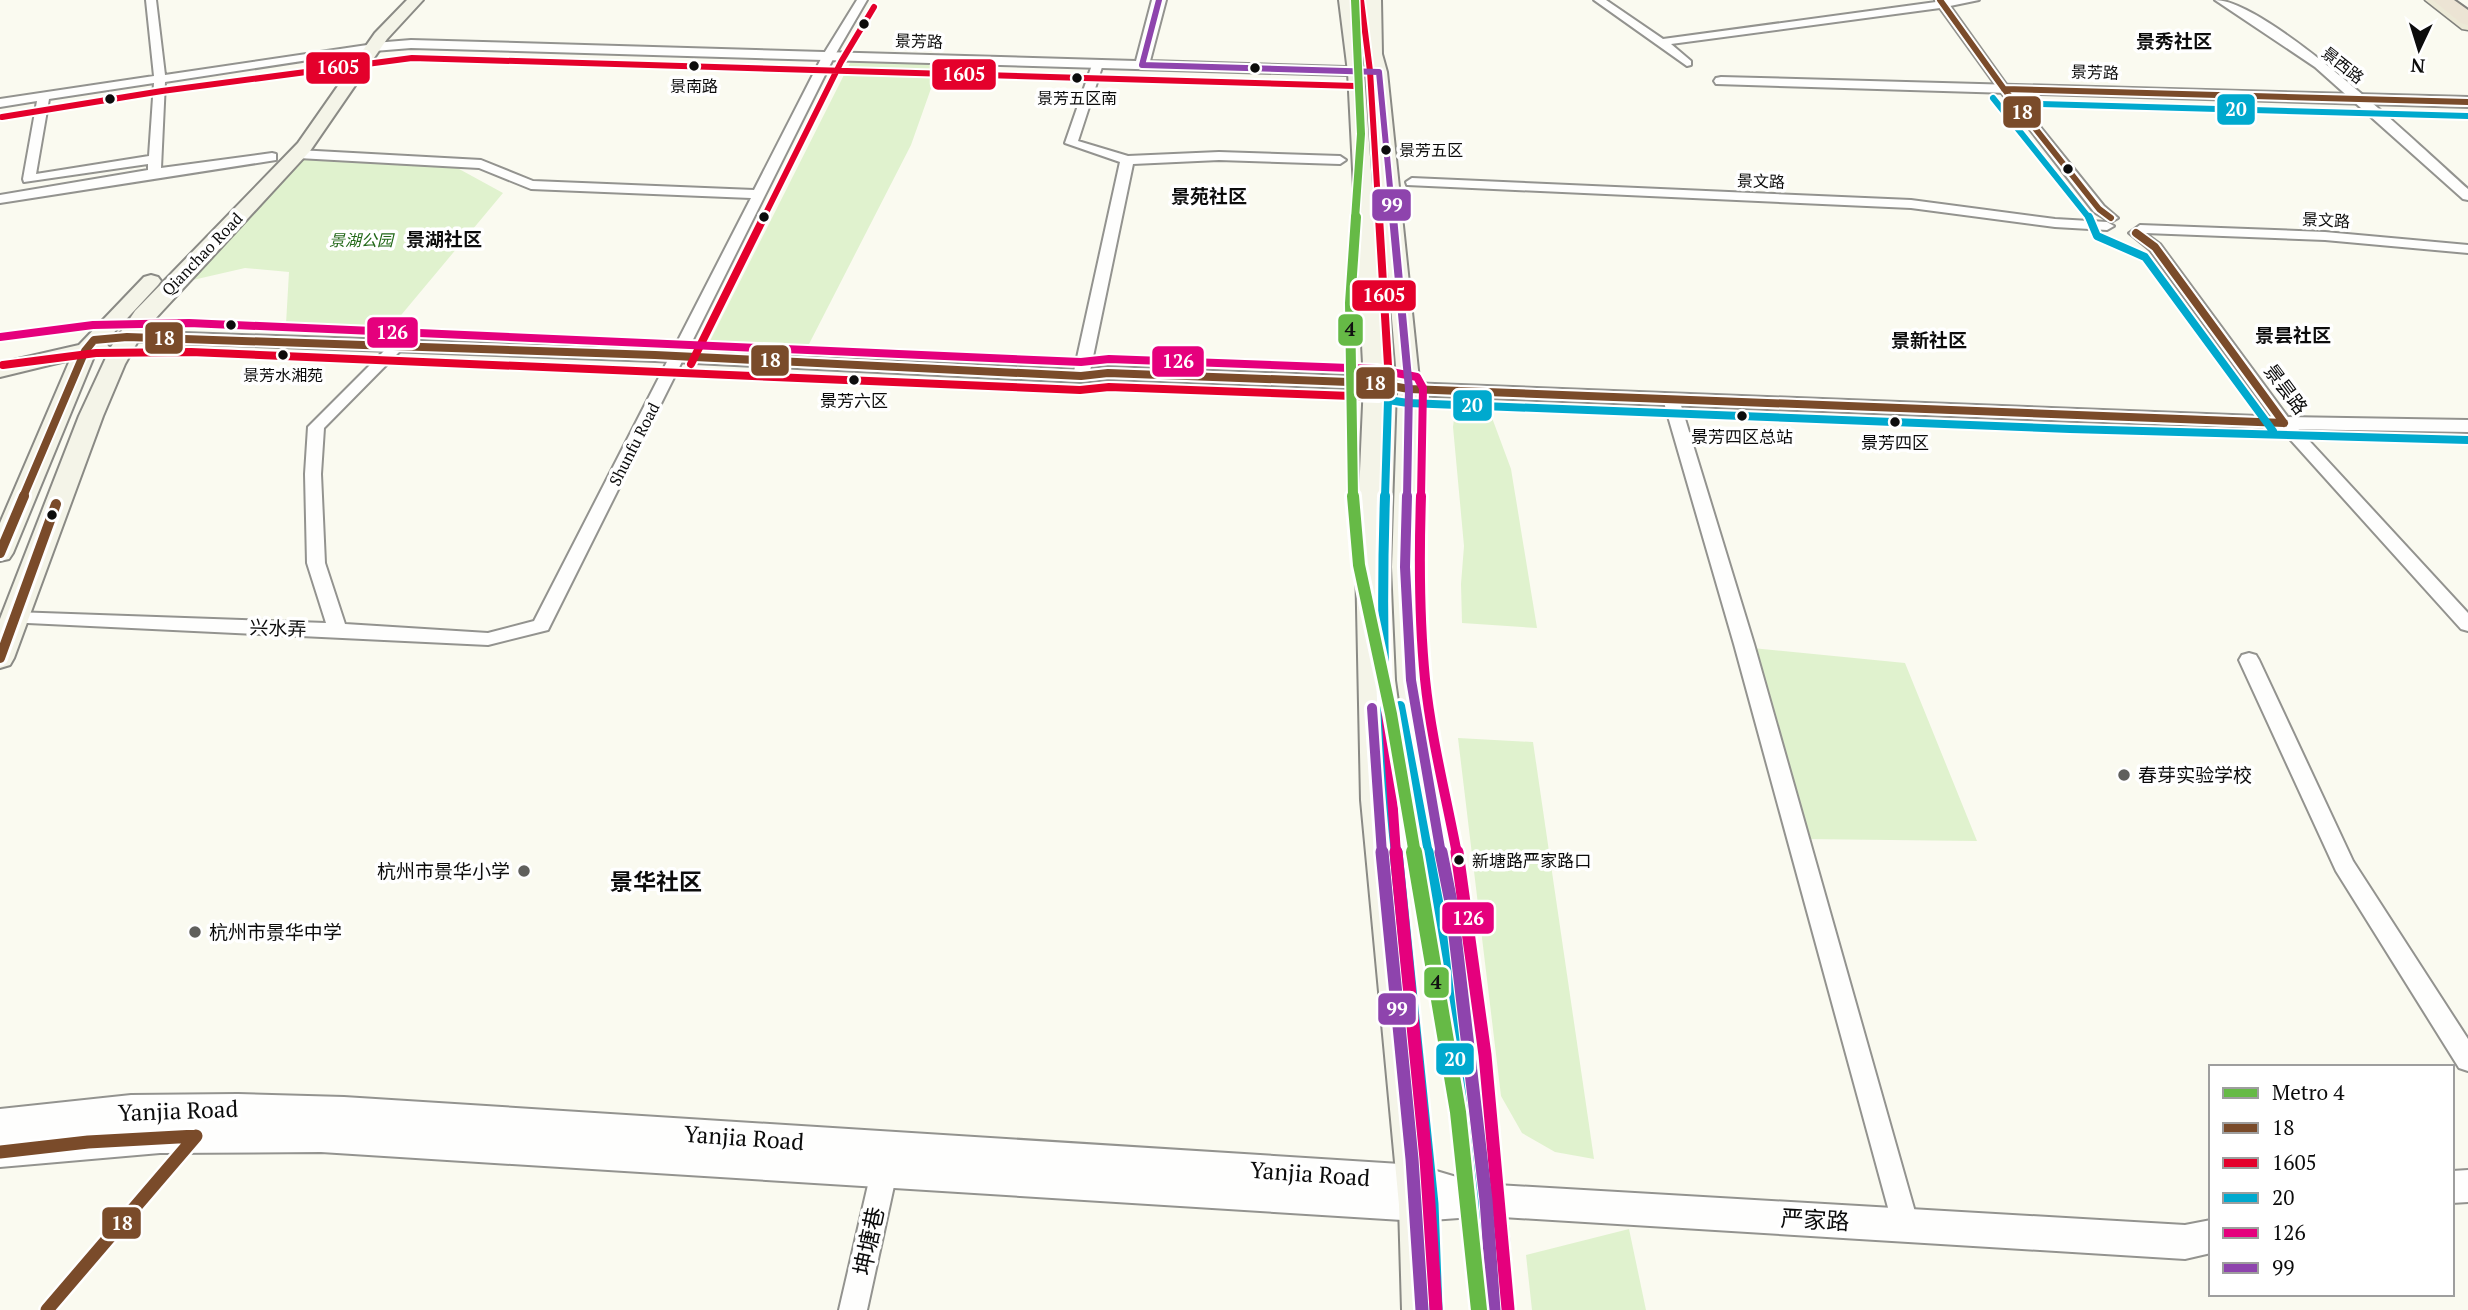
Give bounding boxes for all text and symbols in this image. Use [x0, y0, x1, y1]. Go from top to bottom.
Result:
north arrow [2384, 14, 2454, 84]
unlabelled marker [857, 17, 871, 31]
district label: 景秀社区 [2136, 28, 2212, 53]
street label: 景芳路 [895, 29, 943, 53]
street label: 景西路 [2317, 42, 2369, 88]
line badge: 1605 [305, 51, 371, 85]
text: N [2409, 53, 2426, 79]
text: 1605 [317, 54, 359, 79]
line badge: 1605 [931, 58, 997, 91]
marker: 景南路 [687, 59, 701, 73]
street label: 景芳路 [2071, 60, 2119, 84]
text: 1605 [943, 61, 985, 86]
unlabelled marker [1248, 61, 1262, 75]
marker: 景芳五区南 [1070, 71, 1084, 85]
place label: 景南路 [670, 75, 718, 97]
place label: 景芳五区南 [1037, 87, 1117, 109]
unlabelled marker [103, 92, 117, 106]
line badge: 20 [2216, 93, 2256, 126]
line badge: 18 [2002, 95, 2042, 129]
text: 20 [2225, 96, 2247, 121]
text: 18 [2011, 99, 2033, 124]
place label: 景芳五区 [1399, 139, 1463, 161]
marker: 景芳五区 [1379, 143, 1393, 157]
unlabelled marker [2061, 162, 2075, 176]
street label: 景文路 [1737, 169, 1785, 193]
district label: 景苑社区 [1171, 183, 1247, 208]
line badge: 99 [1371, 188, 1412, 222]
text: 99 [1381, 192, 1403, 217]
street label: Qianchao Road [157, 208, 247, 300]
street label: 景文路 [2301, 208, 2351, 232]
unlabelled marker [757, 210, 771, 224]
district label: 景湖社区 [406, 226, 482, 251]
park label: 景湖公园 [329, 229, 395, 251]
line badge: 1605 [1351, 279, 1417, 312]
text: 1605 [1363, 282, 1405, 307]
line badge: 4 [1337, 313, 1364, 347]
line badge: 126 [366, 316, 419, 349]
text: 4 [1345, 316, 1356, 341]
unlabelled marker [224, 318, 238, 332]
text: 126 [376, 319, 408, 344]
line badge: 18 [144, 321, 184, 355]
district label: 景昙社区 [2255, 322, 2331, 347]
text: 18 [153, 325, 175, 350]
district label: 景新社区 [1891, 327, 1967, 352]
line badge: 18 [750, 344, 790, 377]
line badge: 126 [1151, 345, 1205, 378]
text: 18 [759, 347, 781, 372]
marker: 景芳水湘苑 [276, 348, 290, 362]
text: 126 [1162, 348, 1194, 373]
street label: 景昙路 [2259, 358, 2314, 419]
place label: 景芳水湘苑 [243, 364, 323, 386]
line badge: 18 [1355, 366, 1396, 400]
text: 18 [1364, 370, 1386, 395]
marker: 景芳六区 [847, 373, 861, 387]
place label: 景芳六区 [820, 389, 888, 412]
line badge: 20 [1452, 389, 1493, 422]
text: 20 [1461, 392, 1483, 417]
street label: Shunfu Road [604, 398, 664, 489]
marker: 景芳四区总站 [1735, 409, 1749, 423]
marker: 景芳四区 [1888, 415, 1902, 429]
place label: 景芳四区总站 [1691, 425, 1793, 448]
place label: 景芳四区 [1861, 431, 1929, 454]
unlabelled marker [45, 508, 59, 522]
street label: 兴水弄 [249, 614, 307, 641]
place label: 春芽实验学校 [2138, 762, 2252, 787]
marker: 春芽实验学校 [2116, 767, 2132, 783]
place label: 新塘路严家路口 [1472, 849, 1591, 872]
marker: 新塘路严家路口 [1452, 853, 1466, 867]
place label: 杭州市景华小学 [377, 858, 510, 883]
marker: 杭州市景华小学 [516, 863, 532, 879]
district label: 景华社区 [610, 866, 702, 897]
line badge: 126 [1441, 901, 1495, 935]
text: 126 [1452, 905, 1484, 930]
place label: 杭州市景华中学 [209, 919, 342, 944]
marker: 杭州市景华中学 [187, 924, 203, 940]
line badge: 4 [1423, 966, 1450, 999]
text: 4 [1431, 969, 1442, 994]
line badge: 99 [1377, 992, 1417, 1026]
text: 99 [1386, 996, 1408, 1021]
line badge: 20 [1435, 1042, 1475, 1076]
text: 20 [1444, 1046, 1466, 1071]
legend [2209, 1065, 2454, 1296]
text: Metro 4 [2272, 1078, 2345, 1106]
street label: Yanjia Road [117, 1093, 239, 1128]
text: 18 [2272, 1113, 2294, 1141]
street label: Yanjia Road [683, 1118, 805, 1157]
text: 1605 [2272, 1148, 2317, 1176]
street label: Yanjia Road [1249, 1154, 1371, 1193]
text: 20 [2272, 1183, 2294, 1211]
street label: 严家路 [1780, 1202, 1850, 1237]
street label: 坤塘巷 [846, 1204, 891, 1278]
line badge: 18 [101, 1206, 142, 1240]
text: 18 [111, 1210, 133, 1235]
text: 126 [2272, 1218, 2306, 1246]
text: 99 [2272, 1253, 2294, 1281]

